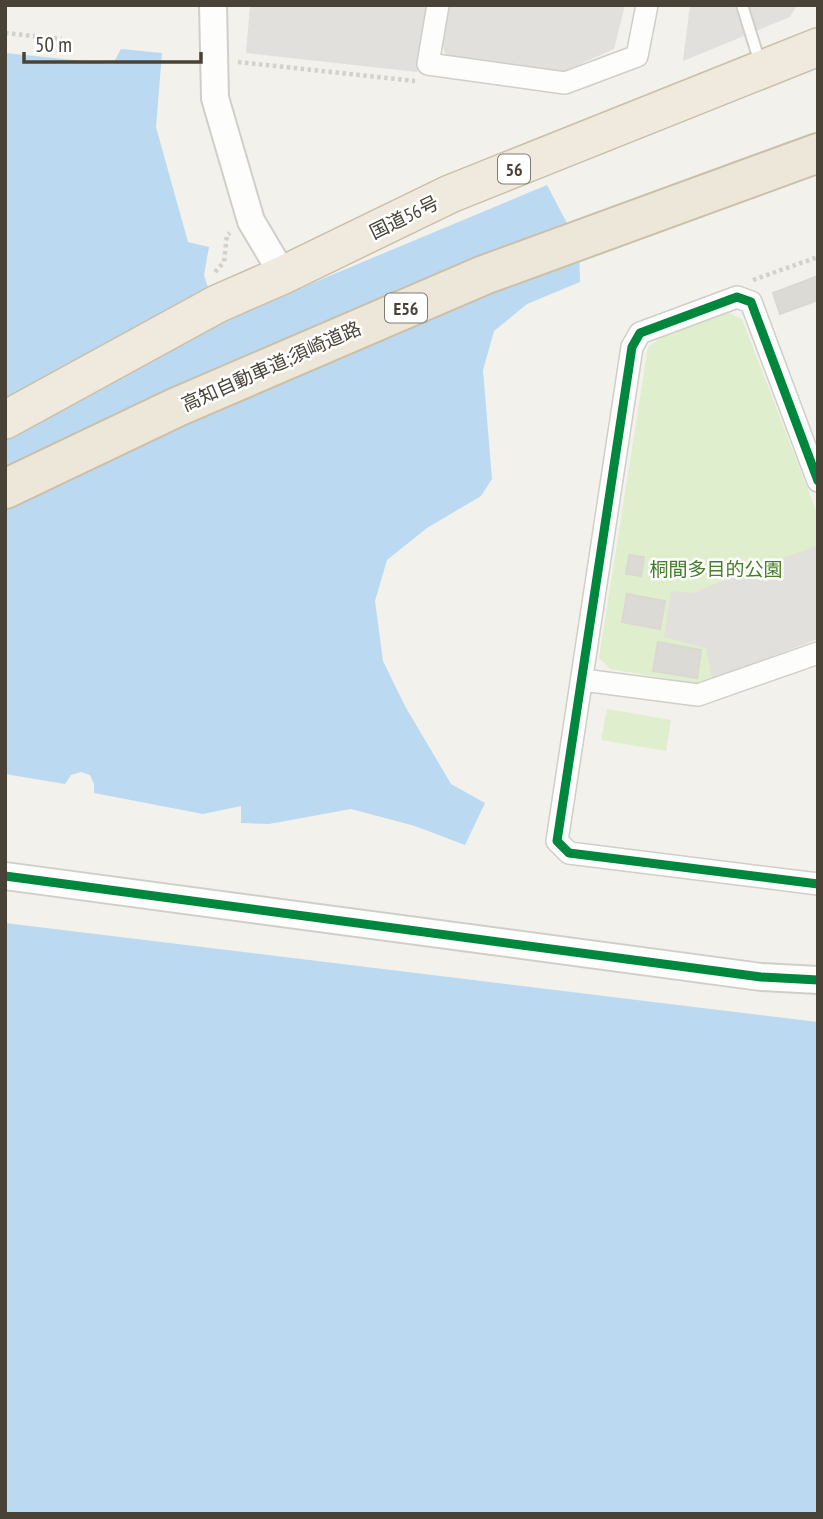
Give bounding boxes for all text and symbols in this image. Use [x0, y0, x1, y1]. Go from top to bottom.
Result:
scale bar [24, 21, 201, 65]
text: 50 m [35, 31, 72, 58]
road number: 56 [498, 154, 530, 184]
street label: 国道56号 [365, 190, 443, 244]
road number: E56 [385, 294, 427, 322]
street label: 高知自動車道;須崎道路 [177, 316, 365, 416]
park label: 桐間多目的公園 [649, 557, 783, 581]

